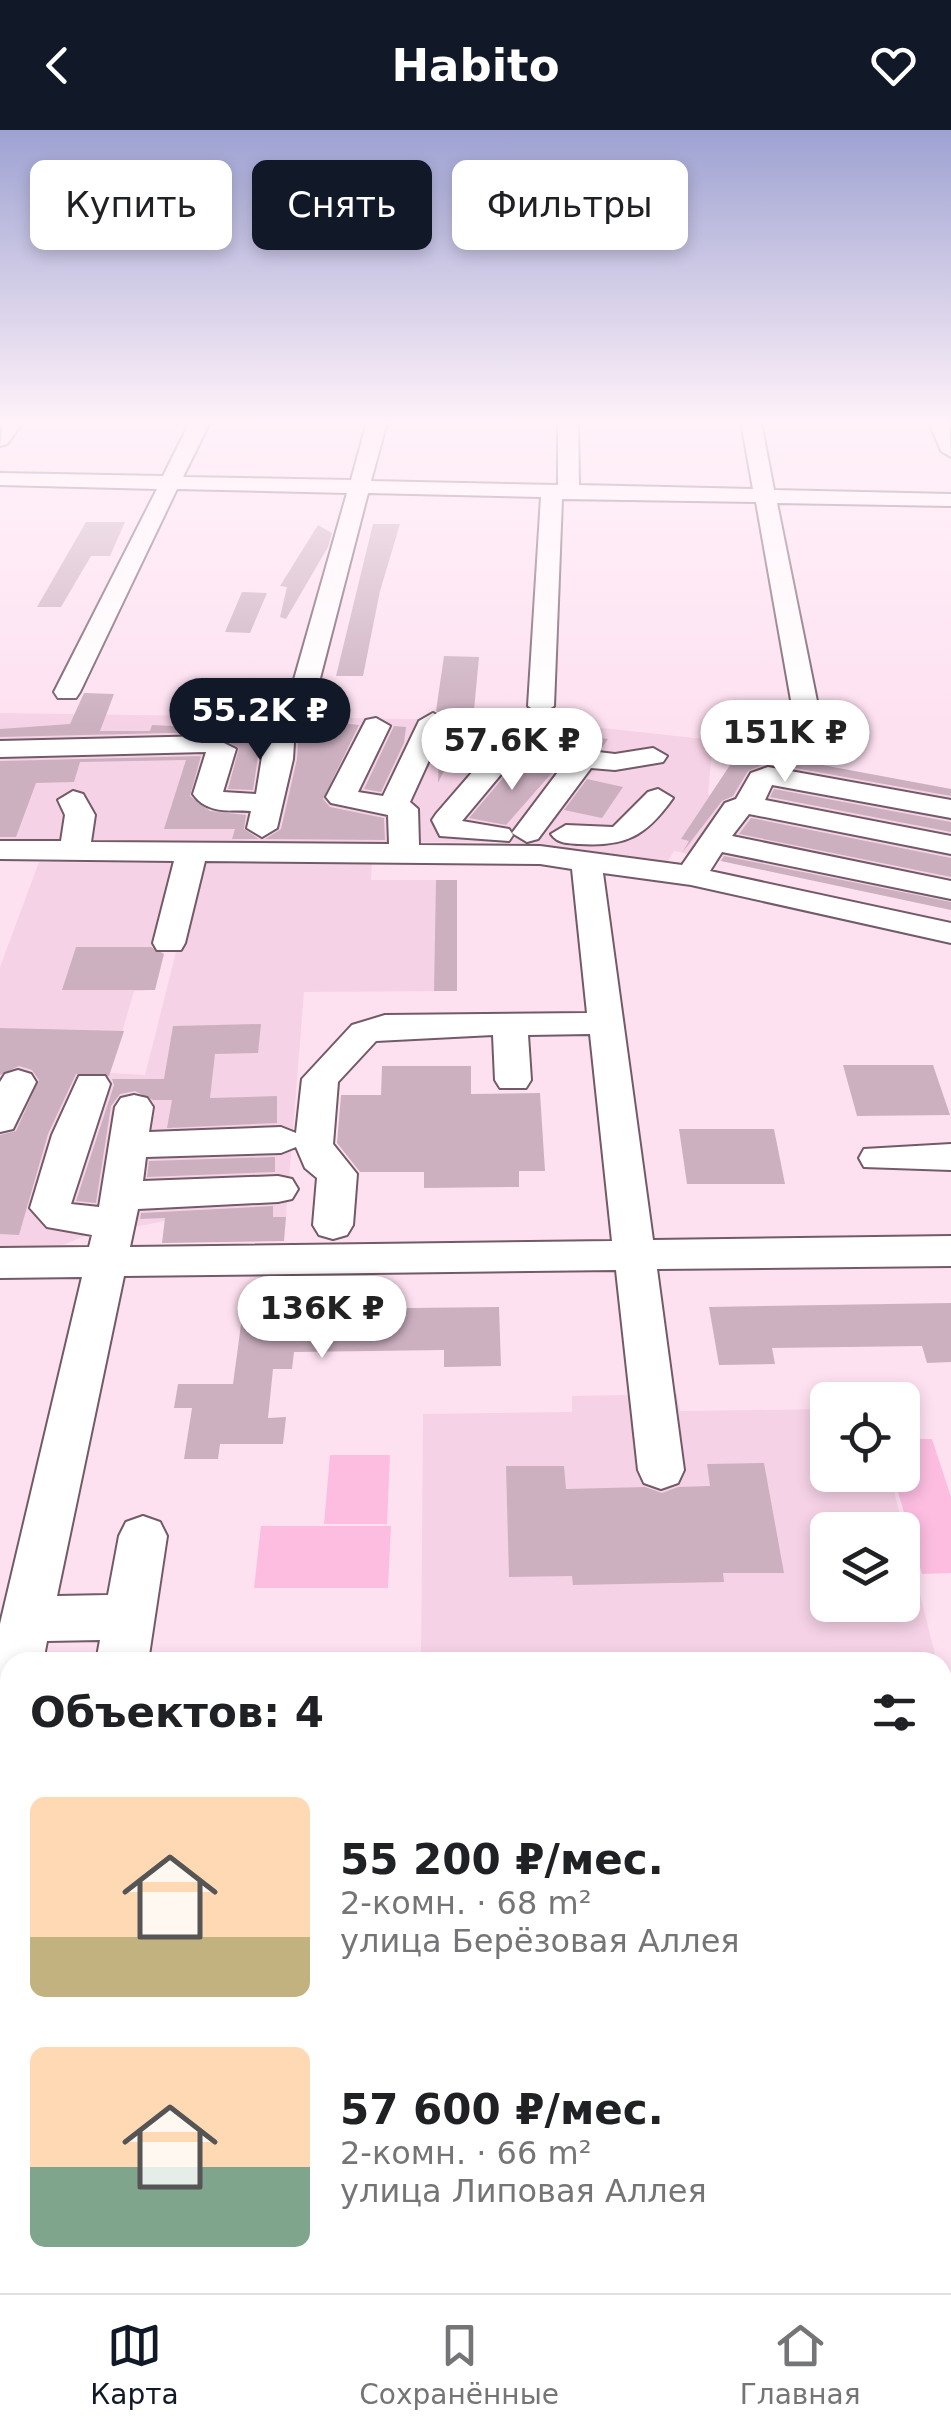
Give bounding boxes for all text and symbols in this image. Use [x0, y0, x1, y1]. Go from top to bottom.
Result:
icon: back [30, 38, 85, 93]
icon: heart [866, 38, 921, 93]
text: Habito [391, 39, 560, 92]
chip: Купить [30, 160, 232, 250]
chip: Снять [252, 160, 432, 250]
chip: Фильтры [452, 160, 688, 250]
pin: 55.2K ₽ [168, 678, 352, 763]
text: 55.2K ₽ [191, 691, 329, 729]
pin: 151K ₽ [704, 700, 866, 785]
pin: 57.6K ₽ [420, 708, 604, 793]
text: 151K ₽ [723, 713, 848, 751]
text: 57.6K ₽ [443, 721, 581, 759]
pin: 136K ₽ [241, 1276, 403, 1361]
text: 136K ₽ [260, 1289, 385, 1327]
map controls [810, 1382, 920, 1622]
button: locate [810, 1382, 920, 1492]
button: layers [810, 1512, 920, 1622]
icon: filters [867, 1685, 922, 1740]
text: Объектов: 4 [30, 1688, 324, 1737]
text: 55 200 ₽/мес. [340, 1835, 664, 1884]
icon: home [110, 1837, 230, 1957]
text: 2-комн. · 68 m² [340, 1884, 591, 1922]
text: улица Берёзовая Аллея [340, 1922, 740, 1960]
text: 57 600 ₽/мес. [340, 2085, 664, 2134]
icon: home [110, 2087, 230, 2207]
text: 2-комн. · 66 m² [340, 2134, 591, 2172]
text: улица Липовая Аллея [340, 2172, 707, 2210]
tab: Карта [90, 2318, 179, 2411]
tab: Сохранённые [359, 2318, 559, 2411]
tab: Главная [740, 2318, 861, 2411]

